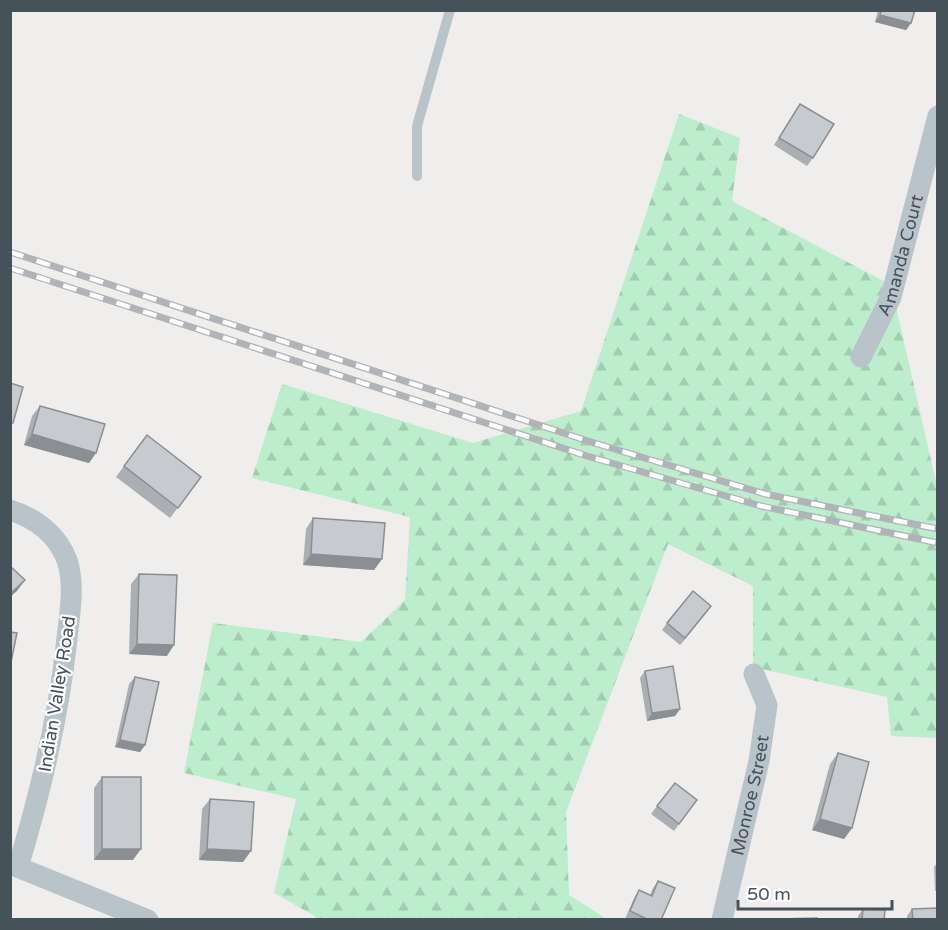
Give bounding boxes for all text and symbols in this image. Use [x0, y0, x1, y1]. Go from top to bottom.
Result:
street label: Amanda Court [872, 192, 928, 319]
street label: Indian Valley Road [34, 614, 80, 774]
street label: Monroe Street [726, 733, 774, 858]
scale bar [738, 873, 892, 911]
text: 50 m [747, 883, 791, 905]

